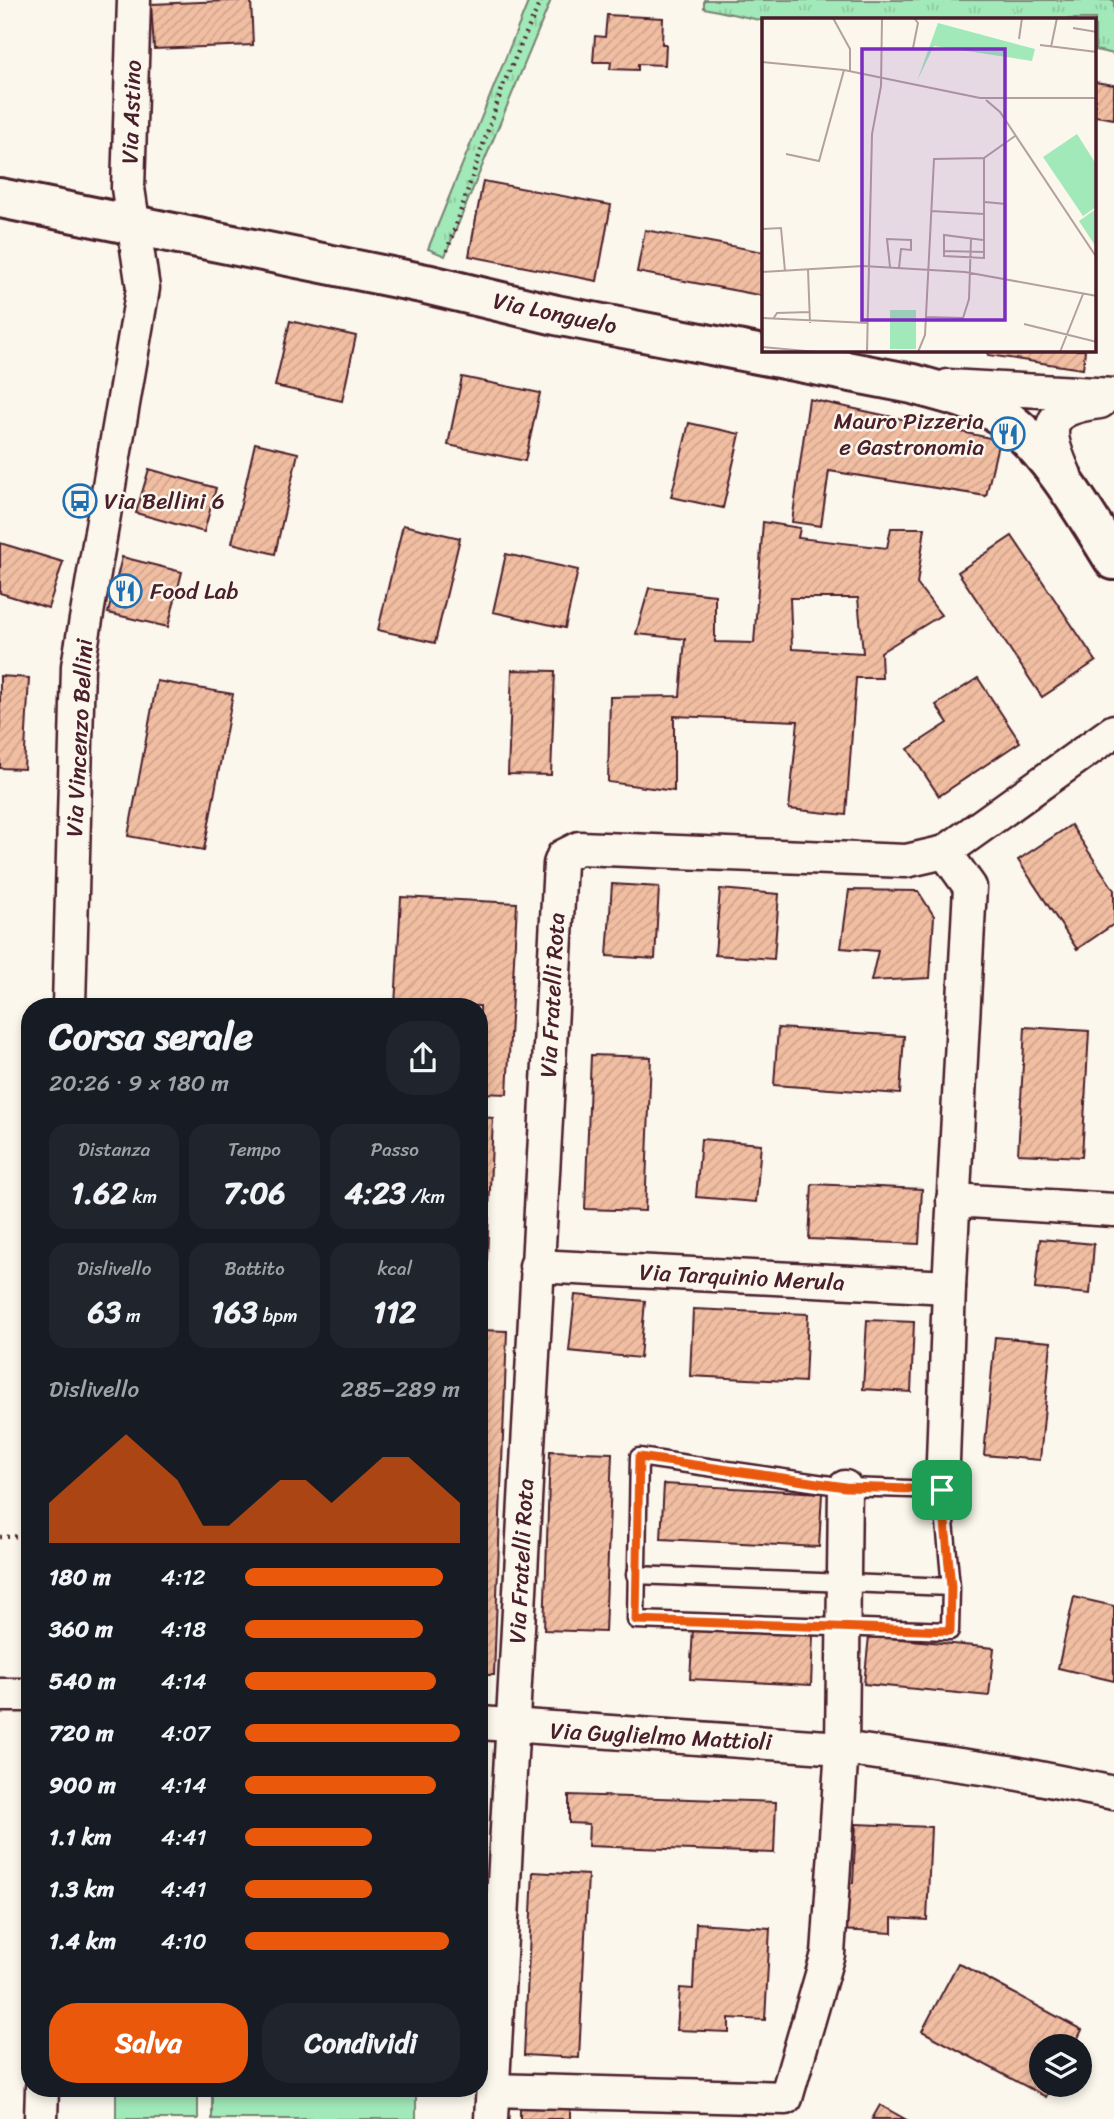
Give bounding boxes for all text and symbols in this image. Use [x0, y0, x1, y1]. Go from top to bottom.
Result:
inset map [762, 18, 1096, 352]
street label: Via Astino [109, 59, 154, 165]
street label: Via Longuelo [489, 280, 621, 347]
place label: Mauro Pizzeria e Gastronomia [834, 401, 984, 468]
restaurant icon: Mauro Pizzeria e Gastronomia [989, 415, 1027, 453]
place label: Via Bellini 6 [104, 481, 225, 522]
bus stop icon: Via Bellini 6 [61, 482, 99, 520]
place label: Food Lab [150, 571, 238, 612]
restaurant icon: Food Lab [106, 572, 144, 610]
street label: Via Vincenzo Bellini [54, 637, 105, 838]
street label: Via Fratelli Rota [528, 911, 577, 1079]
text: Corsa serale [49, 1003, 253, 1070]
button: share [386, 1021, 460, 1095]
text: 20:26 · 9 × 180 m [49, 1063, 229, 1104]
text: Distanza [78, 1133, 150, 1166]
text: Tempo [228, 1133, 281, 1166]
text: Passo [371, 1133, 419, 1166]
text: 1.62 [71, 1166, 127, 1220]
text: 7:06 [223, 1166, 286, 1220]
text: 4:23 [345, 1166, 406, 1220]
text: km [127, 1180, 157, 1213]
text: /km [406, 1180, 445, 1213]
text: Dislivello [77, 1252, 151, 1285]
text: Battito [224, 1252, 285, 1285]
text: kcal [378, 1252, 412, 1285]
street label: Via Tarquinio Merula [638, 1252, 846, 1303]
text: 63 [88, 1285, 121, 1339]
text: 163 [211, 1285, 258, 1339]
text: 112 [373, 1285, 416, 1339]
text: m [121, 1299, 141, 1332]
text: bpm [258, 1299, 298, 1332]
text: Dislivello [49, 1369, 139, 1410]
text: 285–289 m [341, 1369, 460, 1410]
pin [912, 1460, 972, 1520]
icon: arrive [923, 1471, 961, 1509]
street label: Via Fratelli Rota [497, 1477, 546, 1645]
text: 180 m [49, 1557, 111, 1598]
text: 4:12 [161, 1557, 205, 1598]
text: 360 m [49, 1609, 113, 1650]
text: 4:18 [161, 1609, 206, 1650]
text: 540 m [49, 1661, 116, 1702]
text: 4:14 [161, 1661, 207, 1702]
street label: Via Guglielmo Mattioli [549, 1710, 774, 1763]
text: 720 m [49, 1713, 114, 1754]
text: 4:07 [161, 1713, 210, 1754]
text: 900 m [49, 1765, 116, 1806]
text: 4:14 [161, 1765, 207, 1806]
text: 1.1 km [49, 1817, 112, 1858]
text: 4:41 [161, 1817, 207, 1858]
text: 1.3 km [49, 1869, 114, 1910]
text: 4:41 [161, 1869, 207, 1910]
text: 1.4 km [49, 1921, 116, 1962]
text: 4:10 [161, 1921, 207, 1962]
button: Salva [49, 2003, 248, 2083]
button: Condividi [262, 2003, 460, 2083]
map controls [1029, 2034, 1092, 2097]
button: layers [1029, 2034, 1092, 2097]

